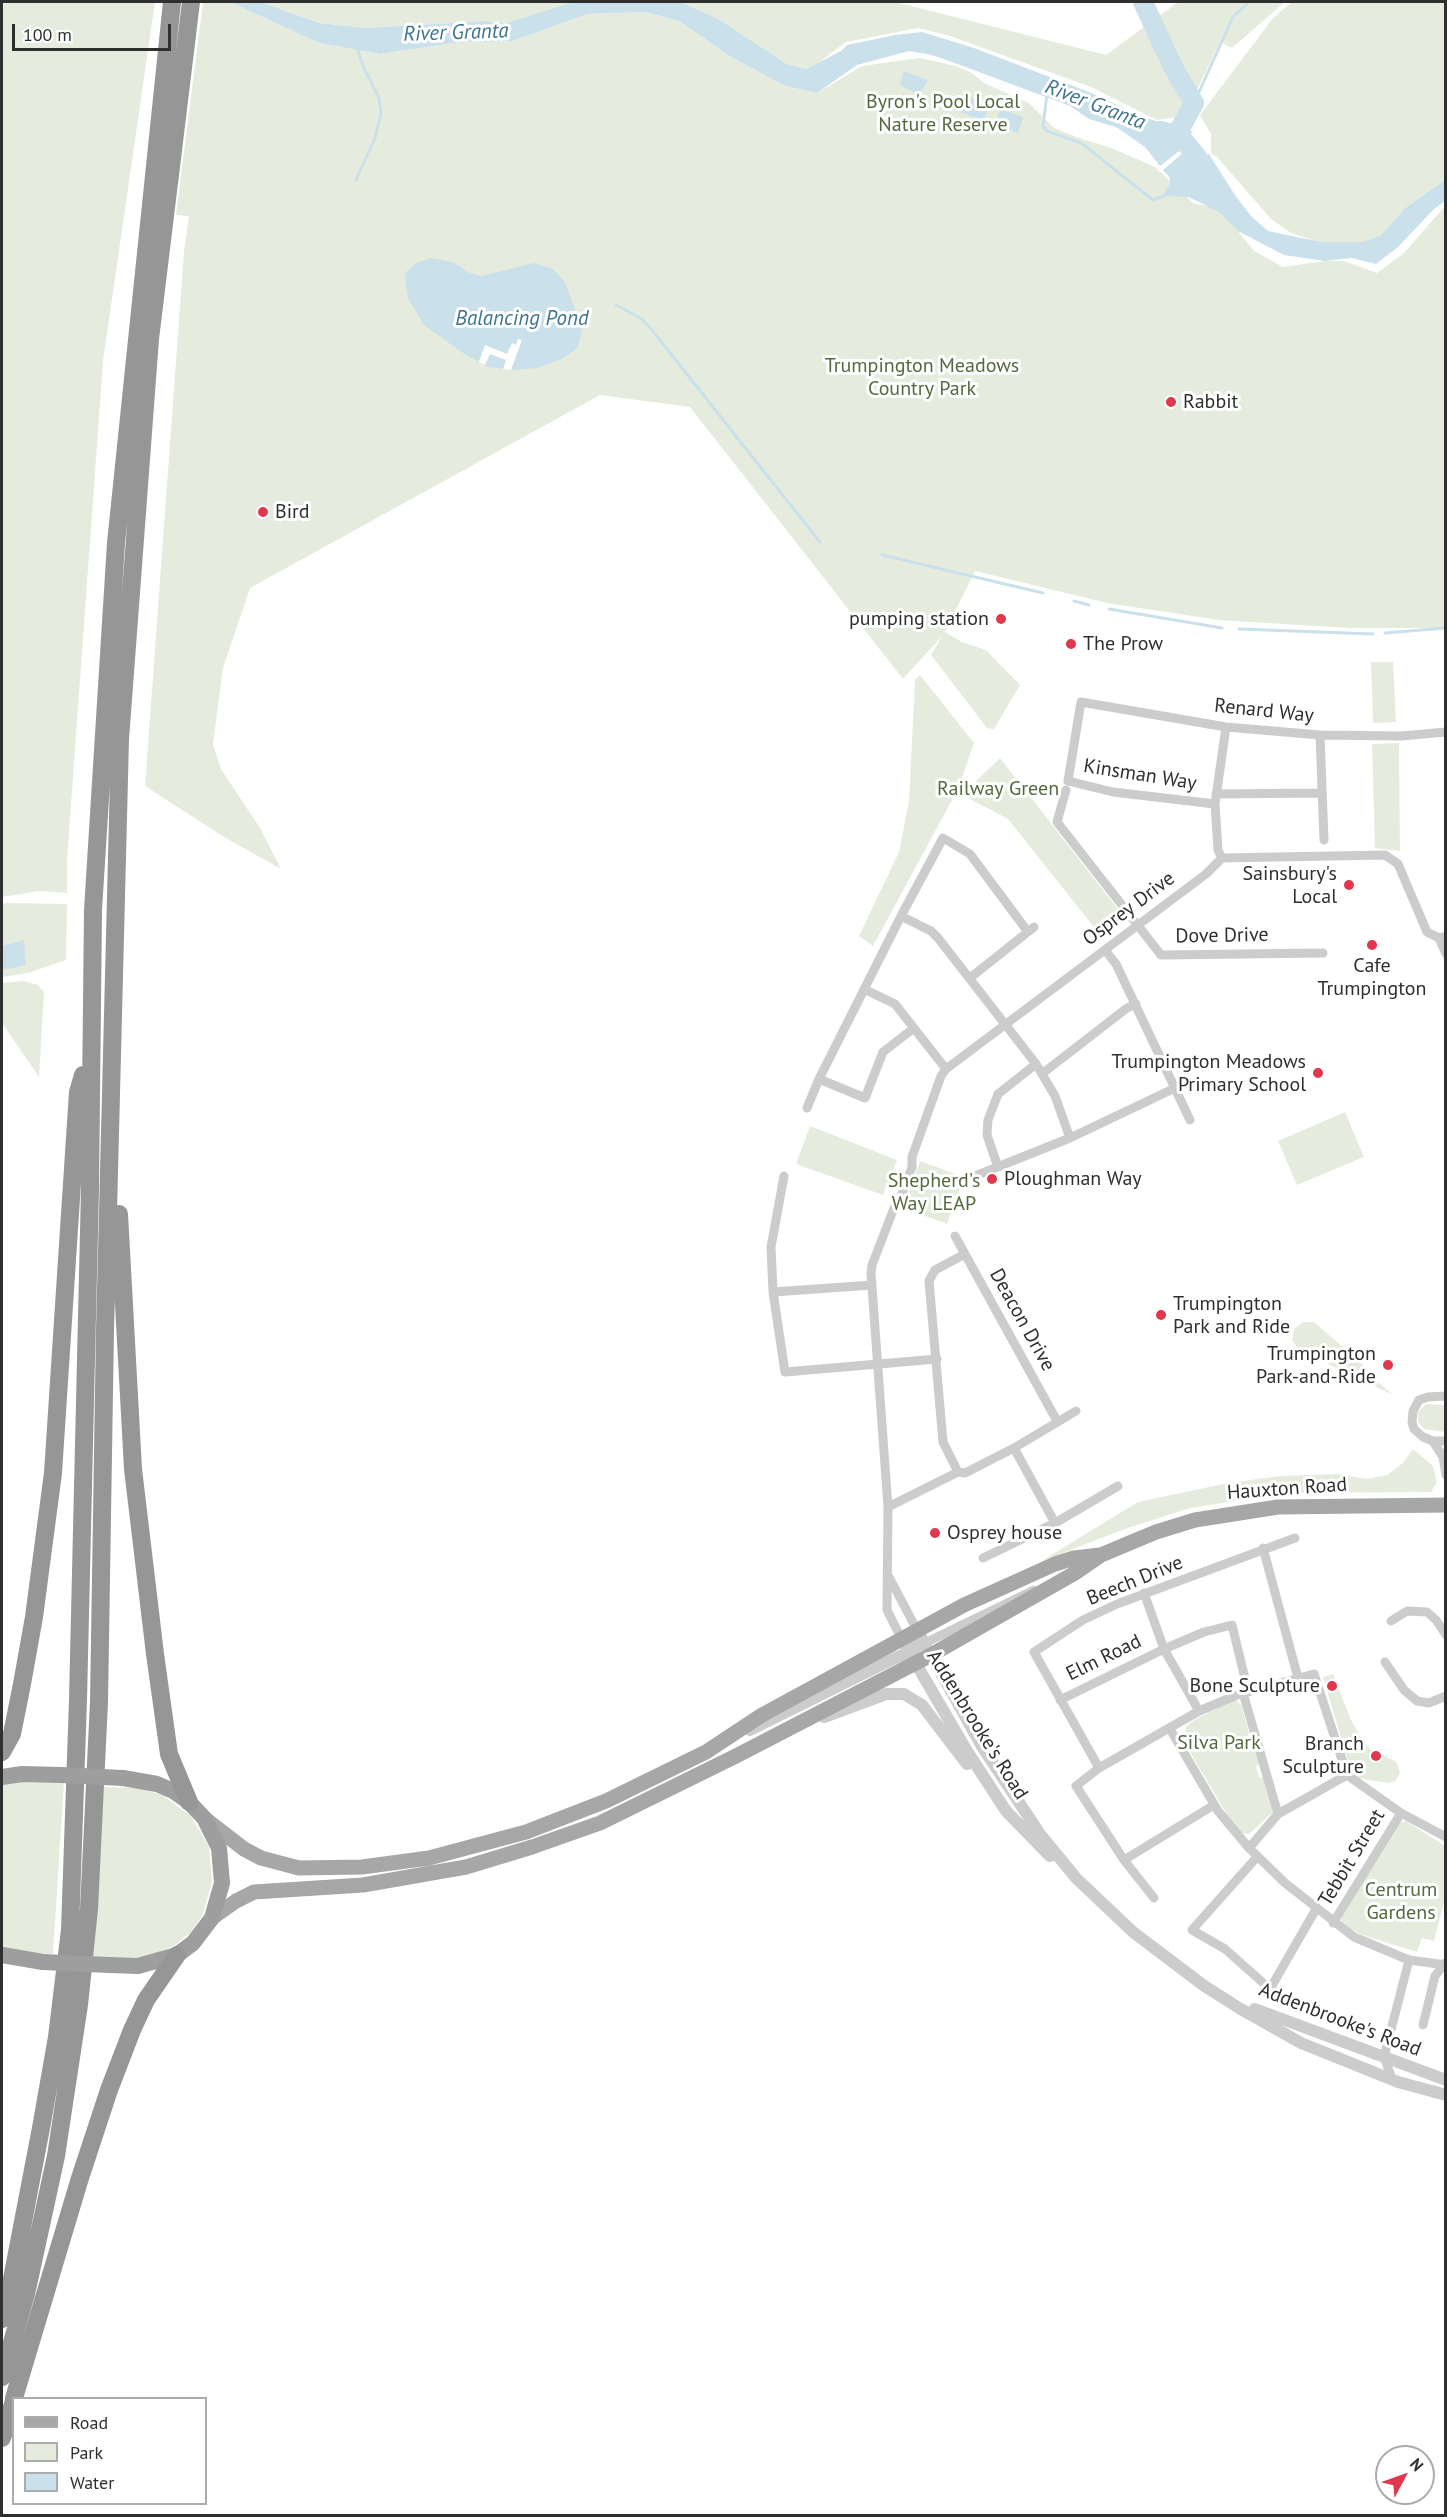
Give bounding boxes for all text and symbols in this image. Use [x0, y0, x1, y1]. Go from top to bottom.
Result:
scale bar [15, 12, 174, 50]
water label: River Granta [403, 19, 509, 47]
text: 100 m [23, 23, 72, 46]
water label: River Granta [1041, 74, 1149, 136]
park label: Byron's Pool Local Nature Reserve [866, 90, 1020, 137]
water label: Balancing Pond [455, 306, 589, 332]
park label: Trumpington Meadows Country Park [825, 354, 1019, 401]
place label: Rabbit [1183, 390, 1238, 414]
marker: Rabbit [1164, 395, 1178, 409]
place label: Bird [275, 500, 310, 524]
marker: Bird [256, 505, 270, 519]
place label: pumping station [849, 607, 989, 631]
marker: pumping station [994, 612, 1008, 626]
place label: The Prow [1083, 632, 1163, 656]
marker: The Prow [1064, 637, 1078, 651]
street label: Renard Way [1213, 694, 1315, 728]
street label: Kinsman Way [1082, 754, 1198, 796]
park label: Railway Green [937, 777, 1059, 801]
place label: Sainsbury's Local [1243, 862, 1337, 909]
street label: Osprey Drive [1078, 867, 1180, 951]
marker: Sainsbury's Local [1342, 878, 1356, 892]
street label: Dove Drive [1175, 923, 1269, 949]
marker: Cafe Trumpington [1365, 938, 1379, 952]
place label: Cafe Trumpington [1318, 954, 1426, 1001]
place label: Trumpington Meadows Primary School [1111, 1050, 1306, 1097]
marker: Trumpington Meadows Primary School [1311, 1066, 1325, 1080]
place label: Ploughman Way [1004, 1167, 1142, 1191]
park label: Shepherd's Way LEAP [888, 1169, 980, 1216]
marker: Ploughman Way [985, 1172, 999, 1186]
street label: Deacon Drive [984, 1265, 1060, 1375]
place label: Trumpington Park and Ride [1173, 1292, 1290, 1339]
marker: Trumpington Park and Ride [1154, 1308, 1168, 1322]
place label: Trumpington Park-and-Ride [1256, 1342, 1376, 1389]
marker: Trumpington Park-and-Ride [1381, 1358, 1395, 1372]
street label: Hauxton Road [1226, 1473, 1348, 1505]
place label: Osprey house [947, 1521, 1062, 1545]
marker: Osprey house [928, 1526, 942, 1540]
street label: Beech Drive [1083, 1551, 1187, 1611]
street label: Elm Road [1063, 1630, 1145, 1686]
street label: Addenbrooke's Road [921, 1646, 1033, 1804]
place label: Bone Sculpture [1190, 1674, 1320, 1698]
marker: Bone Sculpture [1325, 1679, 1339, 1693]
park label: Silva Park [1177, 1731, 1261, 1755]
place label: Branch Sculpture [1282, 1732, 1364, 1779]
marker: Branch Sculpture [1369, 1749, 1383, 1763]
street label: Tebbit Street [1314, 1805, 1390, 1911]
park label: Centrum Gardens [1365, 1878, 1437, 1925]
street label: Addenbrooke's Road [1255, 1978, 1425, 2062]
legend [12, 2397, 207, 2505]
text: Road [70, 2411, 108, 2434]
text: Park [70, 2441, 103, 2464]
north arrow [1375, 2445, 1435, 2505]
text: N [1406, 2454, 1428, 2475]
text: Water [70, 2471, 114, 2494]

